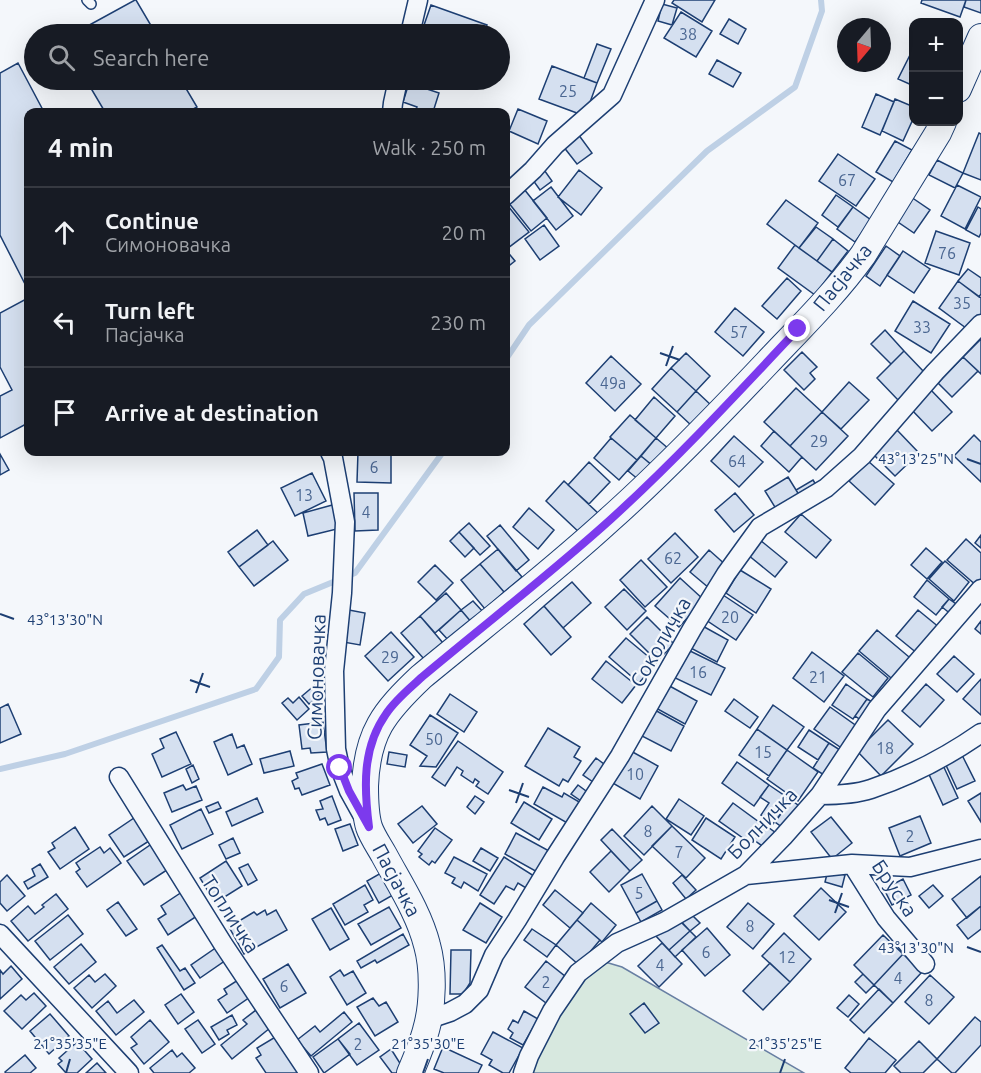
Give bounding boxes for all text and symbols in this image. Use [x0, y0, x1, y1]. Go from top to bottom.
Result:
north arrow [837, 18, 891, 72]
map controls [909, 18, 963, 126]
button: + [909, 18, 963, 72]
search box [24, 24, 510, 90]
house number: 38 [679, 25, 697, 43]
icon: search [45, 41, 78, 74]
text: Search here [93, 45, 209, 70]
button: − [909, 72, 963, 126]
house number: 25 [559, 82, 577, 100]
text: 4 min [48, 133, 114, 162]
text: Walk · 250 m [373, 136, 486, 159]
house number: 67 [838, 171, 856, 189]
text: Continue [105, 208, 199, 233]
icon: ahead [48, 216, 81, 249]
text: 20 m [442, 221, 486, 244]
text: Симоновачка [105, 233, 231, 256]
street label: Пасјачка [808, 239, 876, 315]
house number: 76 [938, 244, 956, 262]
house number: 35 [953, 294, 971, 312]
text: Turn left [105, 298, 195, 323]
icon: left [48, 306, 81, 339]
text: 230 m [430, 311, 486, 334]
route end [784, 315, 810, 341]
house number: 33 [913, 318, 931, 336]
text: Пасјачка [105, 323, 185, 346]
house number: 57 [730, 323, 748, 341]
house number: 49a [600, 374, 626, 392]
icon: arrive [48, 396, 81, 429]
text: Arrive at destination [105, 400, 319, 425]
house number: 29 [810, 432, 828, 450]
text: 43°13'25"N [878, 450, 954, 467]
house number: 64 [728, 452, 746, 470]
house number: 6 [369, 458, 379, 476]
house number: 13 [295, 486, 313, 504]
house number: 4 [361, 503, 371, 521]
house number: 62 [664, 549, 682, 567]
street label: Соколичка [625, 593, 695, 691]
house number: 20 [721, 608, 739, 626]
text: 43°13'30"N [27, 611, 103, 628]
street label: Симоновачка [302, 614, 330, 740]
house number: 29 [381, 648, 399, 666]
house number: 16 [689, 663, 707, 681]
house number: 21 [809, 668, 827, 686]
house number: 50 [425, 730, 443, 748]
house number: 18 [876, 739, 894, 757]
house number: 15 [754, 743, 772, 761]
route start [326, 754, 352, 780]
house number: 10 [626, 765, 644, 783]
street label: Болничка [722, 783, 802, 863]
house number: 8 [643, 822, 653, 840]
house number: 2 [905, 827, 915, 845]
street label: Пасјачка [368, 839, 426, 921]
house number: 7 [674, 843, 684, 861]
street label: Бруска [868, 855, 922, 921]
street label: Топличка [197, 871, 265, 957]
house number: 5 [634, 884, 644, 902]
house number: 8 [745, 917, 755, 935]
text: 43°13'30"N [878, 939, 954, 956]
house number: 6 [701, 943, 711, 961]
house number: 12 [778, 948, 796, 966]
house number: 4 [655, 956, 665, 974]
house number: 4 [893, 969, 903, 987]
house number: 2 [541, 973, 551, 991]
house number: 6 [279, 977, 289, 995]
house number: 8 [924, 991, 934, 1009]
text: 21°35'35"E [33, 1035, 107, 1052]
house number: 2 [353, 1035, 363, 1053]
text: 21°35'30"E [391, 1035, 465, 1052]
text: 21°35'25"E [748, 1035, 822, 1052]

